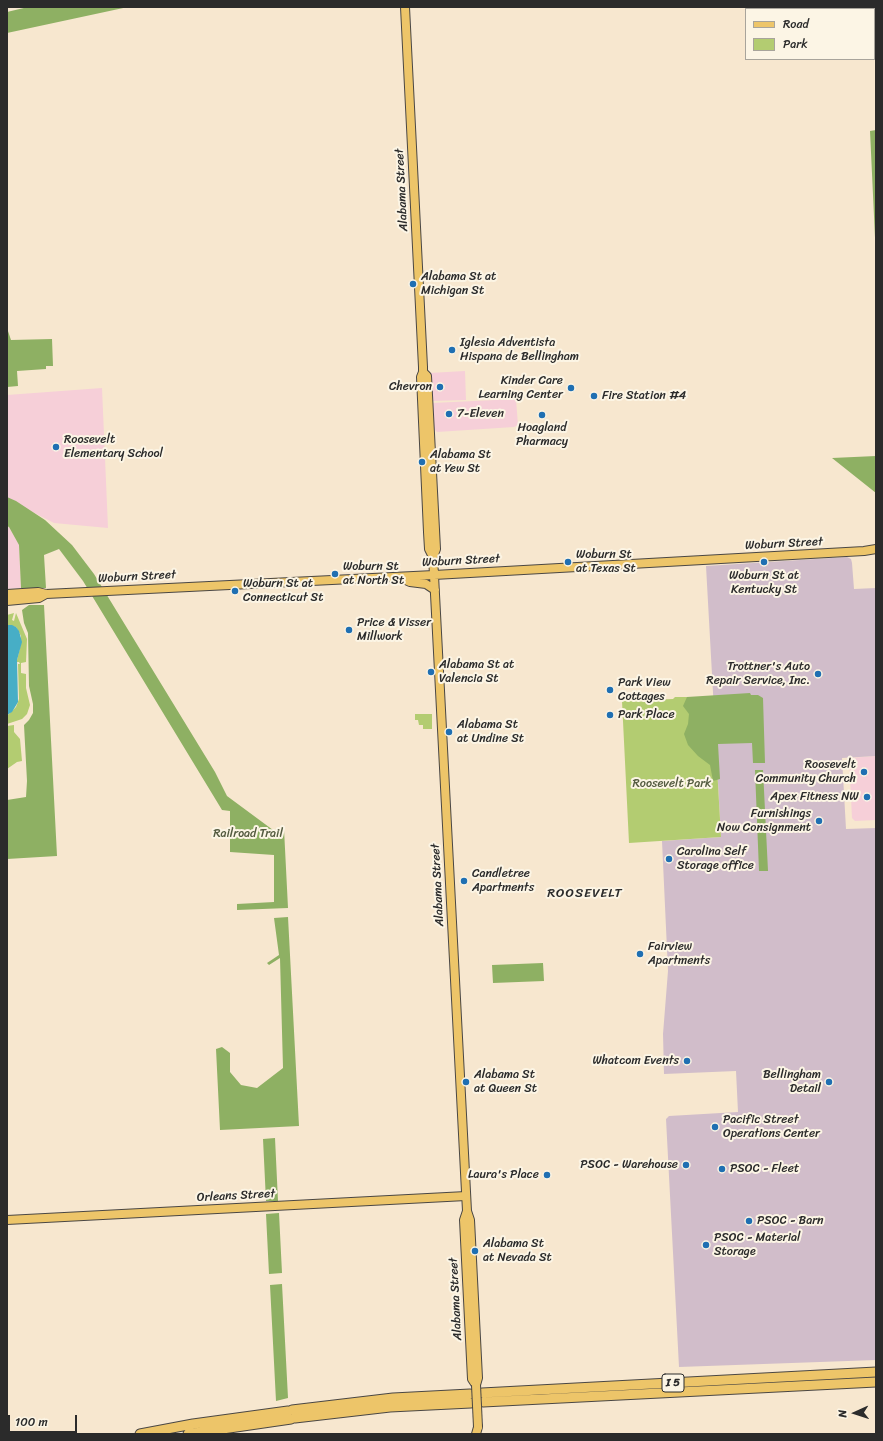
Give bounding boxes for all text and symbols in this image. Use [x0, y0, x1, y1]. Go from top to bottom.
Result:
legend [745, 8, 875, 60]
text: Road [783, 13, 809, 35]
text: Park [783, 33, 808, 55]
street label: Alabama Street [393, 148, 411, 232]
place label: Alabama St at Michigan St [421, 270, 496, 298]
marker: Alabama St at Michigan St [408, 279, 418, 289]
place label: Iglesia Adventista Hispana de Bellingham [460, 336, 579, 364]
marker: Iglesia Adventista Hispana de Bellingham [447, 345, 457, 355]
place label: Kinder Care Learning Center [478, 374, 563, 402]
place label: Chevron [389, 380, 432, 394]
marker: Chevron [435, 382, 445, 392]
marker: Kinder Care Learning Center [566, 383, 576, 393]
place label: Fire Station #4 [602, 389, 686, 403]
marker: Fire Station #4 [589, 391, 599, 401]
place label: 7-Eleven [457, 407, 504, 421]
marker: 7-Eleven [444, 409, 454, 419]
marker: Hoagland Pharmacy [537, 410, 547, 420]
place label: Hoagland Pharmacy [516, 421, 568, 449]
place label: Roosevelt Elementary School [64, 433, 163, 461]
marker: Roosevelt Elementary School [51, 442, 61, 452]
place label: Alabama St at Yew St [430, 448, 491, 476]
marker: Alabama St at Yew St [417, 457, 427, 467]
street label: Woburn Street [745, 535, 823, 553]
place label: Woburn St at Texas St [576, 548, 636, 576]
street label: Woburn Street [422, 552, 500, 570]
marker: Woburn St at Texas St [563, 557, 573, 567]
marker: Woburn St at Kentucky St [759, 557, 769, 567]
place label: Woburn St at North St [343, 560, 404, 588]
street label: Woburn Street [98, 568, 176, 586]
marker: Woburn St at North St [330, 569, 340, 579]
place label: Woburn St at Kentucky St [729, 569, 799, 597]
place label: Woburn St at Connecticut St [243, 577, 323, 605]
marker: Woburn St at Connecticut St [230, 586, 240, 596]
place label: Price & Visser Millwork [357, 616, 431, 644]
marker: Price & Visser Millwork [344, 625, 354, 635]
place label: Alabama St at Valencia St [439, 658, 514, 686]
place label: Trottner's Auto Repair Service, Inc. [706, 660, 810, 688]
marker: Alabama St at Valencia St [426, 667, 436, 677]
marker: Trottner's Auto Repair Service, Inc. [813, 669, 823, 679]
place label: Park View Cottages [618, 676, 671, 704]
marker: Park View Cottages [605, 685, 615, 695]
place label: Park Place [618, 708, 675, 722]
marker: Park Place [605, 710, 615, 720]
place label: Alabama St at Undine St [457, 718, 524, 746]
marker: Alabama St at Undine St [444, 727, 454, 737]
place label: Roosevelt Community Church [756, 758, 856, 786]
marker: Roosevelt Community Church [859, 767, 869, 777]
park label: Roosevelt Park [633, 777, 711, 791]
place label: Apex Fitness NW [770, 790, 859, 804]
marker: Apex Fitness NW [862, 792, 872, 802]
place label: Furnishings Now Consignment [717, 807, 811, 835]
marker: Furnishings Now Consignment [814, 816, 824, 826]
park label: Railroad Trail [213, 827, 283, 841]
street label: Alabama Street [429, 843, 447, 927]
place label: Carolina Self Storage office [677, 845, 754, 873]
marker: Carolina Self Storage office [664, 854, 674, 864]
place label: Candletree Apartments [472, 867, 534, 895]
marker: Candletree Apartments [459, 876, 469, 886]
district label: ROOSEVELT [547, 886, 623, 902]
place label: Fairview Apartments [648, 940, 710, 968]
marker: Fairview Apartments [635, 949, 645, 959]
place label: Whatcom Events [593, 1054, 679, 1068]
marker: Whatcom Events [682, 1056, 692, 1066]
place label: Alabama St at Queen St [474, 1068, 537, 1096]
place label: Bellingham Detail [763, 1068, 821, 1096]
marker: Alabama St at Queen St [461, 1077, 471, 1087]
marker: Bellingham Detail [824, 1077, 834, 1087]
place label: Pacific Street Operations Center [723, 1113, 820, 1141]
marker: Pacific Street Operations Center [710, 1122, 720, 1132]
place label: PSOC - Warehouse [580, 1158, 678, 1172]
marker: PSOC - Warehouse [681, 1160, 691, 1170]
place label: PSOC - Fleet [730, 1162, 799, 1176]
marker: PSOC - Fleet [717, 1164, 727, 1174]
place label: Laura's Place [468, 1168, 539, 1182]
marker: Laura's Place [542, 1170, 552, 1180]
street label: Orleans Street [197, 1187, 275, 1205]
place label: PSOC - Barn [757, 1214, 824, 1228]
marker: PSOC - Barn [744, 1216, 754, 1226]
place label: PSOC - Material Storage [714, 1231, 800, 1259]
place label: Alabama St at Nevada St [483, 1237, 552, 1265]
marker: PSOC - Material Storage [701, 1240, 711, 1250]
marker: Alabama St at Nevada St [470, 1246, 480, 1256]
street label: Alabama Street [447, 1257, 465, 1341]
road number: I 5 [662, 1374, 684, 1392]
north arrow [835, 1393, 875, 1433]
scale bar [10, 1407, 79, 1433]
text: N [833, 1409, 852, 1418]
text: 100 m [15, 1411, 48, 1433]

